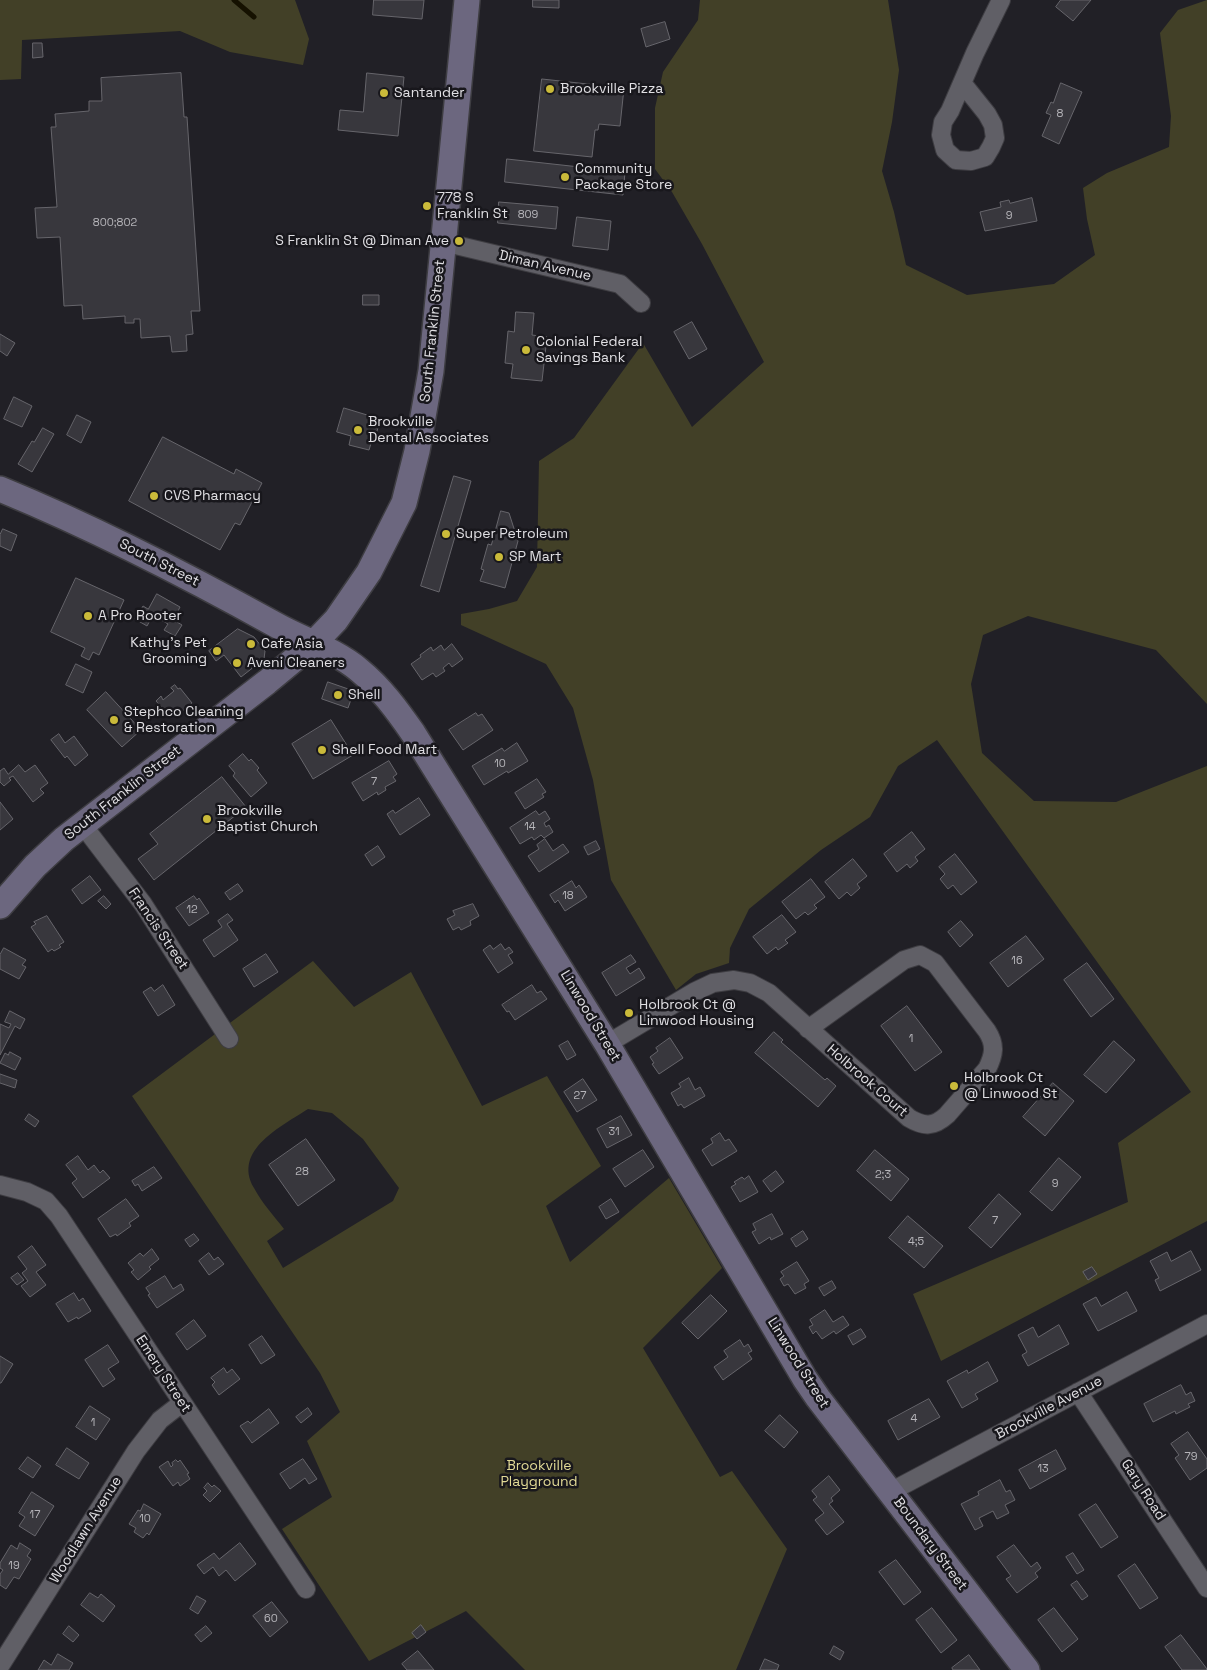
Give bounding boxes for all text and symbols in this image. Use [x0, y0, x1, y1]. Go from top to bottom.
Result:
place label: Brookville Pizza [560, 81, 663, 97]
marker: Brookville Pizza [544, 83, 556, 95]
place label: Santander [394, 85, 465, 101]
marker: Santander [378, 87, 390, 99]
house number: 8 [1057, 107, 1063, 121]
place label: Community Package Store [575, 161, 672, 193]
marker: Community Package Store [559, 171, 571, 183]
place label: 778 S Franklin St [437, 190, 508, 222]
marker: 778 S Franklin St [421, 200, 433, 212]
house number: 809 [518, 208, 538, 222]
house number: 9 [1006, 209, 1012, 223]
house number: 800;802 [93, 216, 137, 230]
place label: S Franklin St @ Diman Ave [275, 233, 449, 249]
marker: S Franklin St @ Diman Ave [453, 235, 465, 247]
street label: Diman Avenue [497, 247, 593, 285]
street label: South Franklin Street [417, 259, 449, 403]
place label: Colonial Federal Savings Bank [536, 334, 642, 367]
marker: Colonial Federal Savings Bank [520, 344, 532, 356]
place label: Brookville Dental Associates [368, 414, 489, 447]
marker: Brookville Dental Associates [352, 424, 364, 436]
place label: CVS Pharmacy [164, 488, 261, 504]
marker: CVS Pharmacy [148, 490, 160, 502]
place label: Super Petroleum [456, 526, 568, 542]
marker: Super Petroleum [440, 528, 452, 540]
street label: South Street [116, 536, 202, 590]
place label: SP Mart [509, 549, 561, 565]
marker: SP Mart [493, 551, 505, 563]
place label: A Pro Rooter [98, 608, 182, 624]
marker: A Pro Rooter [82, 610, 94, 622]
place label: Kathy's Pet Grooming [130, 635, 207, 668]
place label: Cafe Asia [261, 636, 323, 652]
marker: Cafe Asia [245, 638, 257, 650]
marker: Kathy's Pet Grooming [211, 645, 223, 657]
place label: Aveni Cleaners [247, 655, 345, 671]
marker: Aveni Cleaners [231, 657, 243, 669]
place label: Shell [348, 687, 380, 703]
marker: Shell [332, 689, 344, 701]
place label: Stephco Cleaning & Restoration [124, 704, 244, 736]
marker: Stephco Cleaning & Restoration [108, 714, 120, 726]
street label: South Franklin Street [61, 742, 185, 844]
place label: Shell Food Mart [332, 742, 437, 758]
marker: Shell Food Mart [316, 744, 328, 756]
house number: 10 [494, 757, 506, 771]
house number: 7 [371, 775, 377, 789]
place label: Brookville Baptist Church [217, 803, 318, 836]
marker: Brookville Baptist Church [201, 813, 213, 825]
house number: 14 [524, 820, 536, 834]
street label: Francis Street [125, 885, 191, 973]
house number: 18 [562, 889, 574, 903]
house number: 12 [186, 903, 198, 917]
house number: 16 [1011, 954, 1023, 968]
street label: Linwood Street [556, 967, 624, 1065]
place label: Holbrook Ct @ Linwood Housing [639, 997, 754, 1030]
marker: Holbrook Ct @ Linwood Housing [623, 1007, 635, 1019]
house number: 1 [909, 1032, 913, 1046]
street label: Holbrook Court [823, 1041, 911, 1121]
place label: Holbrook Ct @ Linwood St [964, 1070, 1058, 1102]
marker: Holbrook Ct @ Linwood St [948, 1080, 960, 1092]
house number: 27 [574, 1089, 586, 1103]
house number: 31 [608, 1125, 620, 1139]
house number: 28 [295, 1165, 309, 1179]
house number: 2;3 [875, 1168, 891, 1182]
house number: 9 [1052, 1177, 1058, 1191]
house number: 7 [992, 1214, 998, 1228]
house number: 4;5 [908, 1235, 924, 1249]
street label: Linwood Street [763, 1315, 833, 1411]
street label: Emery Street [132, 1332, 194, 1416]
street label: Brookville Avenue [993, 1373, 1105, 1443]
house number: 4 [911, 1412, 917, 1426]
house number: 1 [91, 1416, 95, 1430]
house number: 79 [1185, 1450, 1197, 1464]
street label: Gary Road [1117, 1456, 1169, 1524]
park label: Brookville Playground [500, 1458, 578, 1490]
house number: 13 [1037, 1462, 1049, 1476]
street label: Woodlawn Avenue [46, 1474, 126, 1586]
street label: Boundary Street [889, 1494, 971, 1594]
house number: 17 [30, 1508, 40, 1522]
house number: 10 [139, 1512, 151, 1526]
house number: 19 [8, 1559, 20, 1573]
house number: 60 [264, 1612, 278, 1626]

